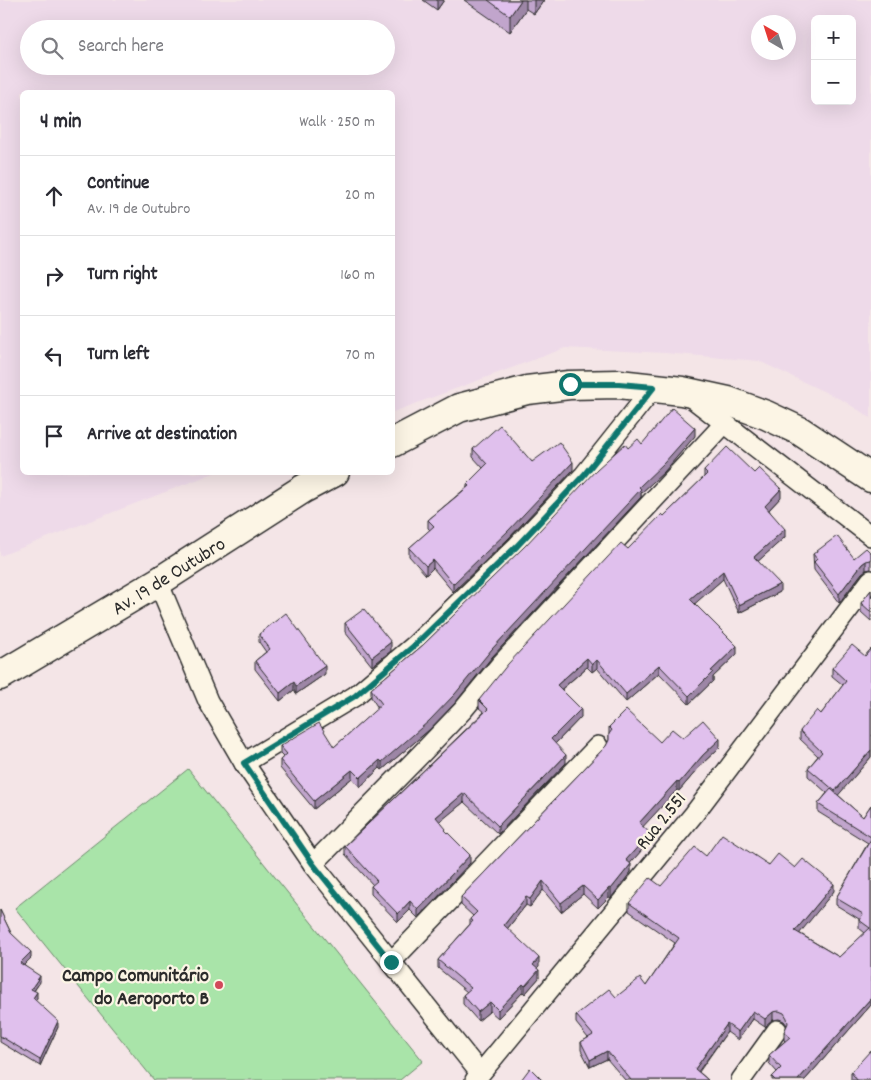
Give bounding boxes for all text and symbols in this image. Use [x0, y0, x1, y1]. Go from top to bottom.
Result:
north arrow [751, 15, 796, 60]
map controls [811, 15, 856, 105]
button: + [811, 15, 856, 60]
search box [20, 20, 395, 75]
icon: search [38, 34, 66, 62]
text: Search here [78, 34, 164, 61]
button: − [811, 60, 856, 105]
text: 4 min [40, 108, 82, 138]
text: Walk · 250 m [299, 111, 375, 134]
text: Continue [87, 171, 149, 198]
icon: ahead [40, 182, 68, 210]
text: 20 m [345, 184, 375, 207]
text: Av. 19 de Outubro [87, 198, 190, 221]
icon: right [40, 262, 68, 290]
text: Turn right [87, 262, 158, 289]
text: 160 m [340, 264, 375, 287]
icon: left [40, 342, 68, 370]
text: Turn left [87, 342, 150, 369]
text: 70 m [345, 344, 375, 367]
route start [559, 373, 582, 396]
icon: arrive [40, 422, 68, 450]
text: Arrive at destination [87, 422, 237, 449]
street label: Av. 19 de Outubro [107, 531, 232, 624]
street label: Rua 2.551 [630, 787, 694, 857]
route end [380, 951, 403, 974]
place label: Campo Comunitário do Aeroporto B [62, 963, 209, 1014]
marker: Campo Comunitário do Aeroporto B [213, 979, 225, 991]

